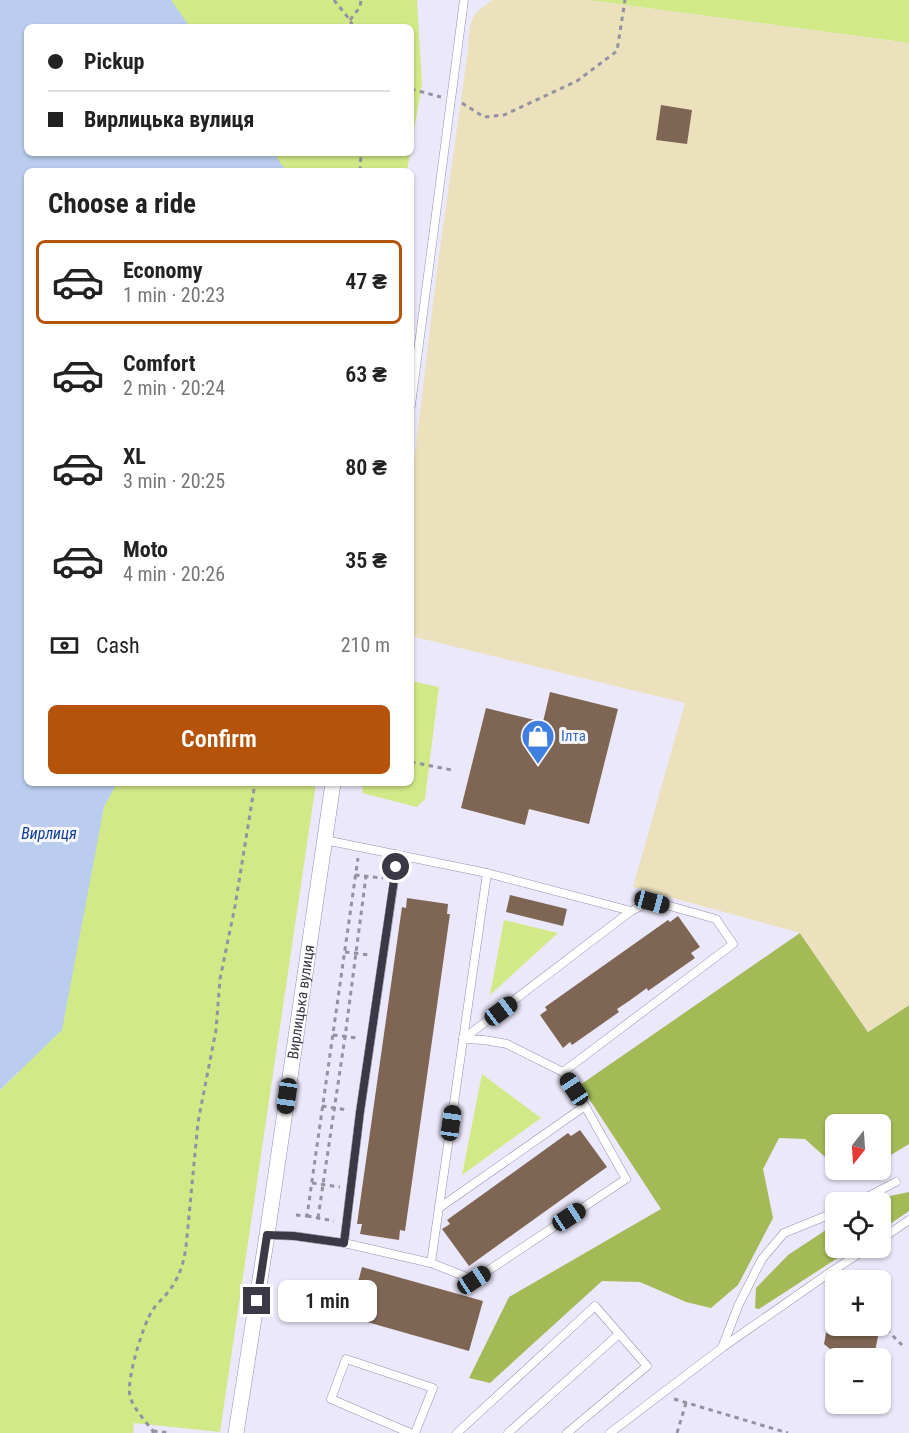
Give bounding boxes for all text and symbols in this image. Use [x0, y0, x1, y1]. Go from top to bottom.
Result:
text: Pickup [84, 49, 144, 74]
text: Вирлицька вулиця [84, 107, 254, 132]
text: Choose a ride [48, 188, 196, 220]
icon: car [51, 255, 105, 309]
text: Economy [123, 258, 203, 283]
text: 47 ₴ [345, 269, 387, 294]
text: 1 min · 20:23 [123, 283, 225, 307]
icon: car [51, 348, 105, 402]
text: Comfort [123, 351, 196, 376]
text: 63 ₴ [345, 362, 387, 387]
text: 2 min · 20:24 [123, 376, 225, 400]
icon: car [51, 441, 105, 495]
text: XL [123, 444, 146, 469]
text: 80 ₴ [345, 455, 387, 480]
text: 3 min · 20:25 [123, 469, 225, 493]
icon: car [51, 534, 105, 588]
text: Moto [123, 537, 168, 562]
text: 35 ₴ [345, 548, 387, 573]
text: 4 min · 20:26 [123, 562, 225, 586]
icon: cash [48, 629, 81, 662]
text: Cash [96, 633, 140, 658]
text: 210 m [341, 633, 390, 657]
button: Confirm [48, 705, 390, 774]
shop icon: Ілта [520, 718, 556, 765]
place label: Ілта [561, 727, 586, 745]
water label: Вирлиця [21, 824, 77, 843]
route start [382, 853, 409, 880]
car [632, 889, 672, 915]
street label: Вирлицька вулиця [284, 944, 318, 1060]
car [481, 993, 521, 1029]
car [556, 1069, 592, 1109]
car [276, 1077, 298, 1115]
car [440, 1104, 462, 1142]
north arrow [825, 1114, 891, 1180]
map controls [825, 1114, 891, 1414]
button: locate [825, 1192, 891, 1258]
car [549, 1200, 589, 1234]
car [454, 1263, 494, 1297]
button: + [825, 1270, 891, 1336]
callout: 1 min [278, 1280, 377, 1322]
route end [243, 1287, 270, 1314]
text: 1 min [305, 1289, 350, 1313]
button: − [825, 1348, 891, 1414]

